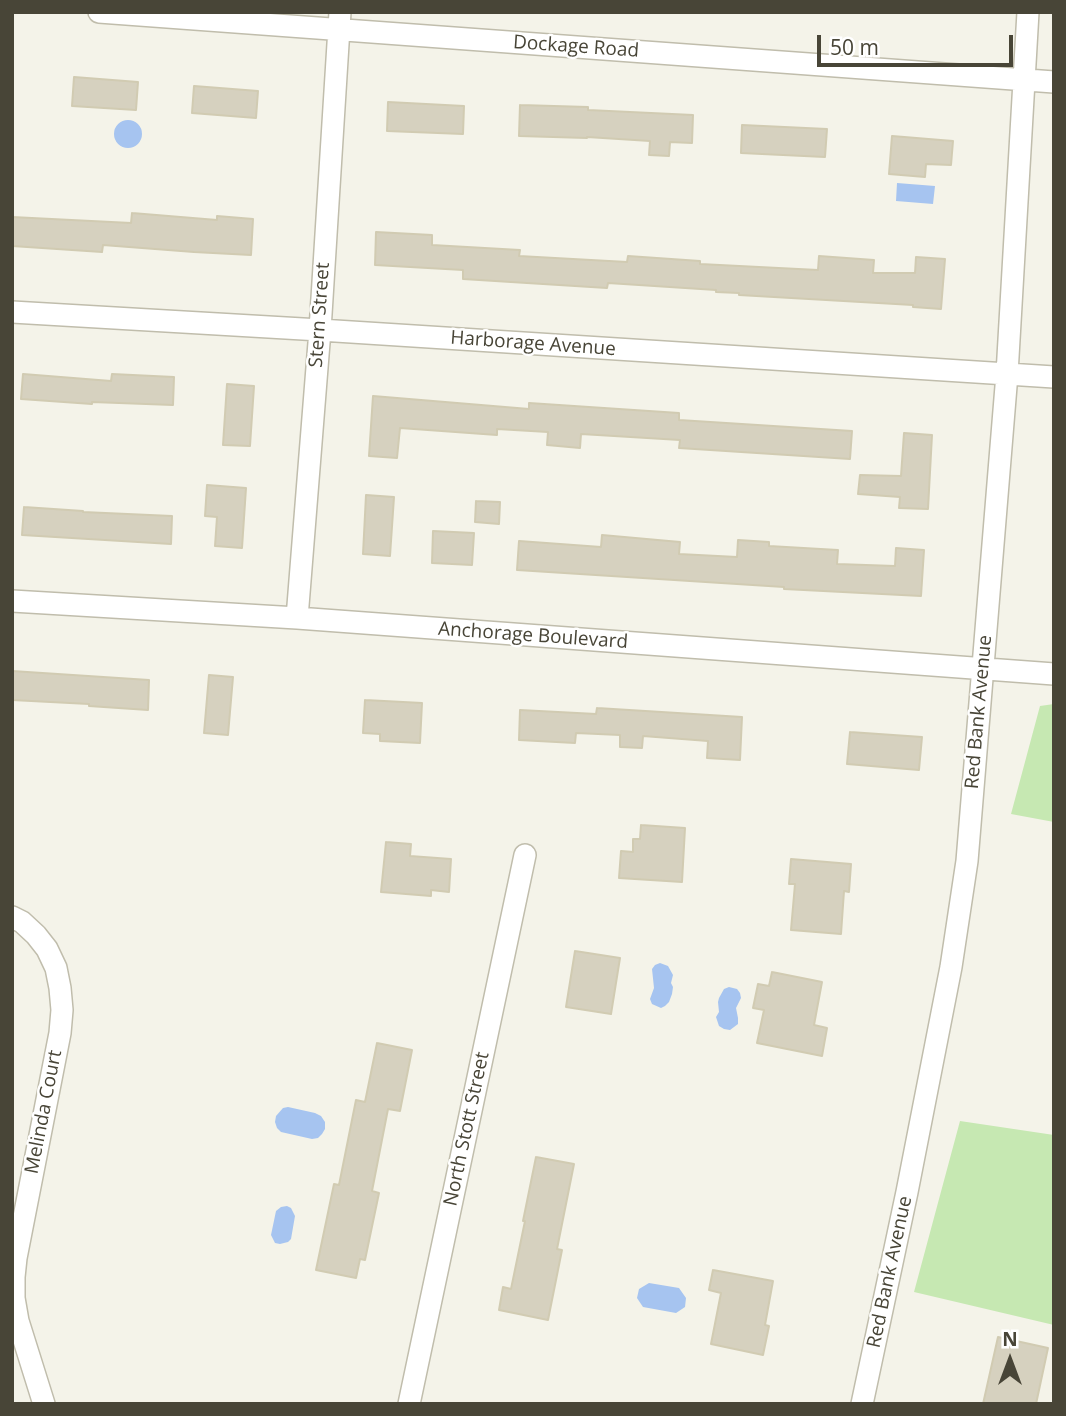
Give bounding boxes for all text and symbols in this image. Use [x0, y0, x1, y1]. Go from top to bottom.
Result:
scale bar [821, 21, 1017, 65]
street label: Dockage Road [512, 31, 640, 63]
text: 50 m [830, 33, 879, 61]
street label: Stern Street [305, 262, 335, 368]
street label: Harborage Avenue [450, 327, 616, 361]
street label: Anchorage Boulevard [437, 618, 629, 654]
street label: Red Bank Avenue [961, 634, 997, 790]
street label: Melinda Court [21, 1048, 67, 1176]
street label: North Stott Street [440, 1050, 494, 1208]
street label: Red Bank Avenue [863, 1194, 917, 1350]
north arrow [975, 1325, 1045, 1395]
text: N [1002, 1326, 1018, 1352]

